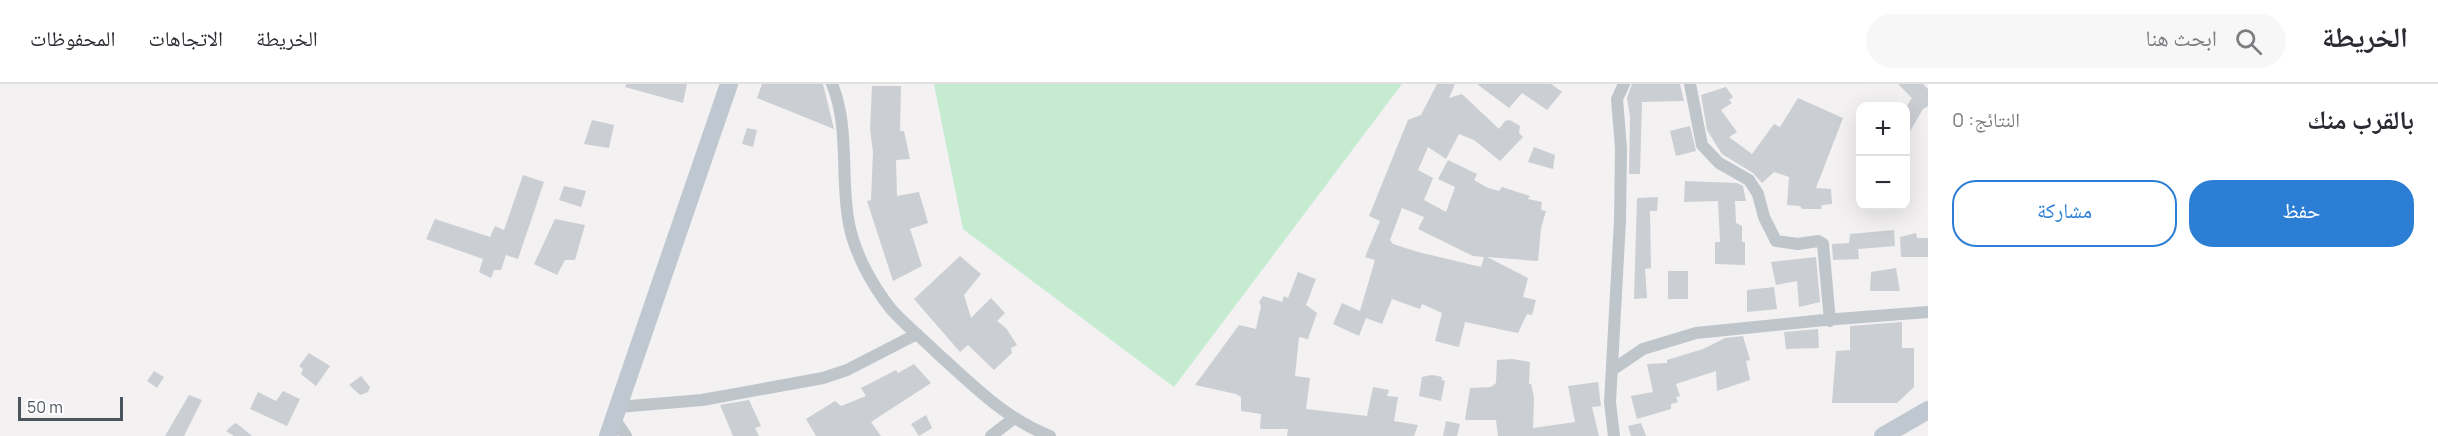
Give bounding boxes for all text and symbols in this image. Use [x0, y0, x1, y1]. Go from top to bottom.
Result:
search box [1866, 14, 2286, 68]
text: الخريطة [2322, 17, 2408, 55]
text: ابحث هنا [2146, 23, 2217, 53]
text: المحفوظات [30, 24, 115, 52]
text: الاتجاهات [148, 24, 223, 52]
text: الخريطة [256, 24, 318, 52]
icon: search [2232, 25, 2265, 58]
text: بالقرب منك [2307, 101, 2414, 137]
map controls [1856, 102, 1910, 210]
button: + [1856, 102, 1910, 156]
text: النتائج: 0 [1952, 106, 2020, 133]
button: − [1856, 156, 1910, 210]
button: مشاركة [1952, 180, 2177, 247]
button: حفظ [2189, 180, 2414, 247]
scale bar [18, 394, 123, 422]
text: 50 m [27, 396, 63, 418]

